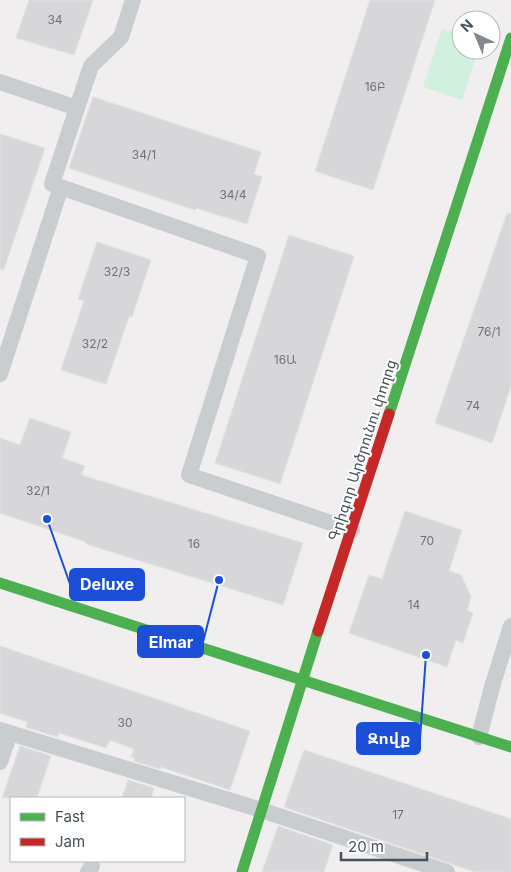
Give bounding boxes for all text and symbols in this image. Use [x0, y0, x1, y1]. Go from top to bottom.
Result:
north arrow [451, 10, 501, 60]
house number: 34 [47, 12, 63, 27]
text: N [457, 15, 476, 35]
house number: 16Բ [365, 79, 385, 94]
house number: 34/1 [132, 147, 156, 162]
house number: 34/4 [219, 187, 247, 202]
house number: 32/3 [104, 264, 130, 279]
house number: 76/1 [477, 324, 501, 339]
house number: 32/2 [82, 336, 108, 351]
house number: 16Ա [274, 352, 296, 367]
street label: Գրիգոր Արծրունու փողոց [324, 357, 400, 543]
house number: 74 [466, 398, 480, 413]
house number: 32/1 [26, 483, 50, 498]
house number: 70 [420, 533, 434, 548]
house number: 16 [188, 536, 200, 551]
callout: Deluxe [70, 569, 144, 600]
text: Deluxe [80, 574, 134, 594]
house number: 14 [408, 597, 421, 612]
callout: Elmar [138, 626, 203, 657]
text: Elmar [149, 632, 194, 652]
house number: 30 [118, 715, 132, 730]
callout: Զովք [357, 723, 420, 754]
text: Զովք [367, 728, 411, 748]
legend [10, 797, 185, 862]
text: Fast [55, 807, 85, 826]
house number: 17 [392, 807, 404, 822]
scale bar [341, 830, 427, 862]
text: Jam [55, 832, 85, 851]
text: 20 m [348, 837, 384, 856]

